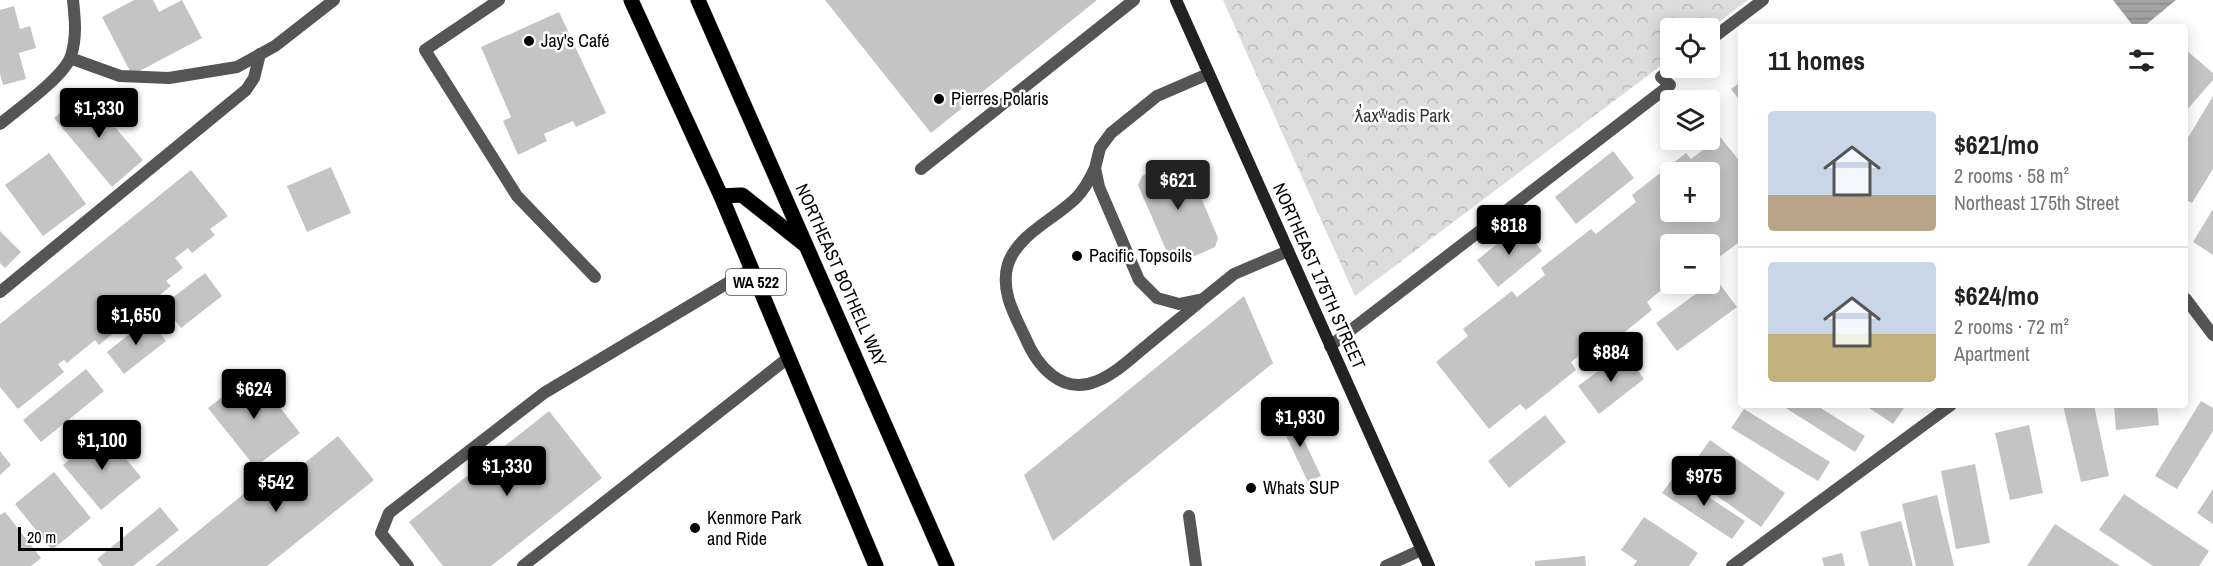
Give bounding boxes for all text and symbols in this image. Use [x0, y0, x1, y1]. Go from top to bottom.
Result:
map controls [1660, 18, 1720, 294]
button: locate [1660, 18, 1720, 78]
place label: Jay's Café [541, 28, 609, 53]
marker: Jay's Café [522, 34, 536, 48]
text: 11 homes [1768, 43, 1865, 78]
icon: filters [2125, 44, 2158, 77]
place label: Pierres Polaris [951, 86, 1049, 111]
pin: $1,330 [50, 88, 148, 139]
button: layers [1660, 90, 1720, 150]
marker: Pierres Polaris [932, 92, 946, 106]
text: $1,330 [74, 94, 124, 121]
park label: ƛ̕ax̌ʷadis Park [1354, 103, 1450, 128]
text: $621/mo [1954, 127, 2039, 162]
icon: home [1816, 135, 1888, 207]
pin: $621 [1142, 160, 1214, 211]
button: + [1660, 162, 1720, 222]
text: 2 rooms · 58 m² [1954, 162, 2069, 189]
text: $621 [1160, 166, 1196, 193]
street label: NORTHEAST 175TH STREET [1267, 179, 1372, 373]
street label: NORTHEAST BOTHELL WAY [790, 180, 893, 370]
text: Northeast 175th Street [1954, 189, 2119, 216]
pin: $818 [1473, 205, 1545, 256]
text: $818 [1491, 211, 1527, 238]
button: − [1660, 234, 1720, 294]
place label: Pacific Topsoils [1089, 243, 1192, 268]
marker: Pacific Topsoils [1070, 249, 1084, 263]
road number: WA 522 [726, 269, 786, 295]
text: $624/mo [1954, 278, 2039, 313]
icon: home [1816, 286, 1888, 358]
pin: $1,650 [87, 295, 185, 346]
text: $1,650 [111, 301, 161, 328]
text: 2 rooms · 72 m² [1954, 313, 2069, 340]
pin: $884 [1575, 332, 1647, 383]
text: $884 [1593, 338, 1629, 365]
text: Apartment [1954, 340, 2030, 367]
pin: $624 [218, 369, 290, 420]
text: $624 [236, 375, 272, 402]
pin: $1,930 [1251, 397, 1349, 448]
text: $1,930 [1275, 403, 1325, 430]
pin: $1,100 [53, 420, 151, 471]
text: $1,100 [77, 426, 127, 453]
pin: $1,330 [458, 446, 556, 497]
text: $1,330 [482, 452, 532, 479]
pin: $975 [1668, 456, 1740, 507]
pin: $542 [240, 462, 312, 513]
text: $975 [1686, 462, 1722, 489]
text: $542 [258, 468, 294, 495]
place label: Whats SUP [1263, 475, 1339, 500]
marker: Whats SUP [1244, 481, 1258, 495]
place label: Kenmore Park and Ride [707, 505, 802, 551]
marker: Kenmore Park and Ride [688, 521, 702, 535]
scale bar [18, 524, 123, 552]
text: 20 m [27, 526, 56, 548]

